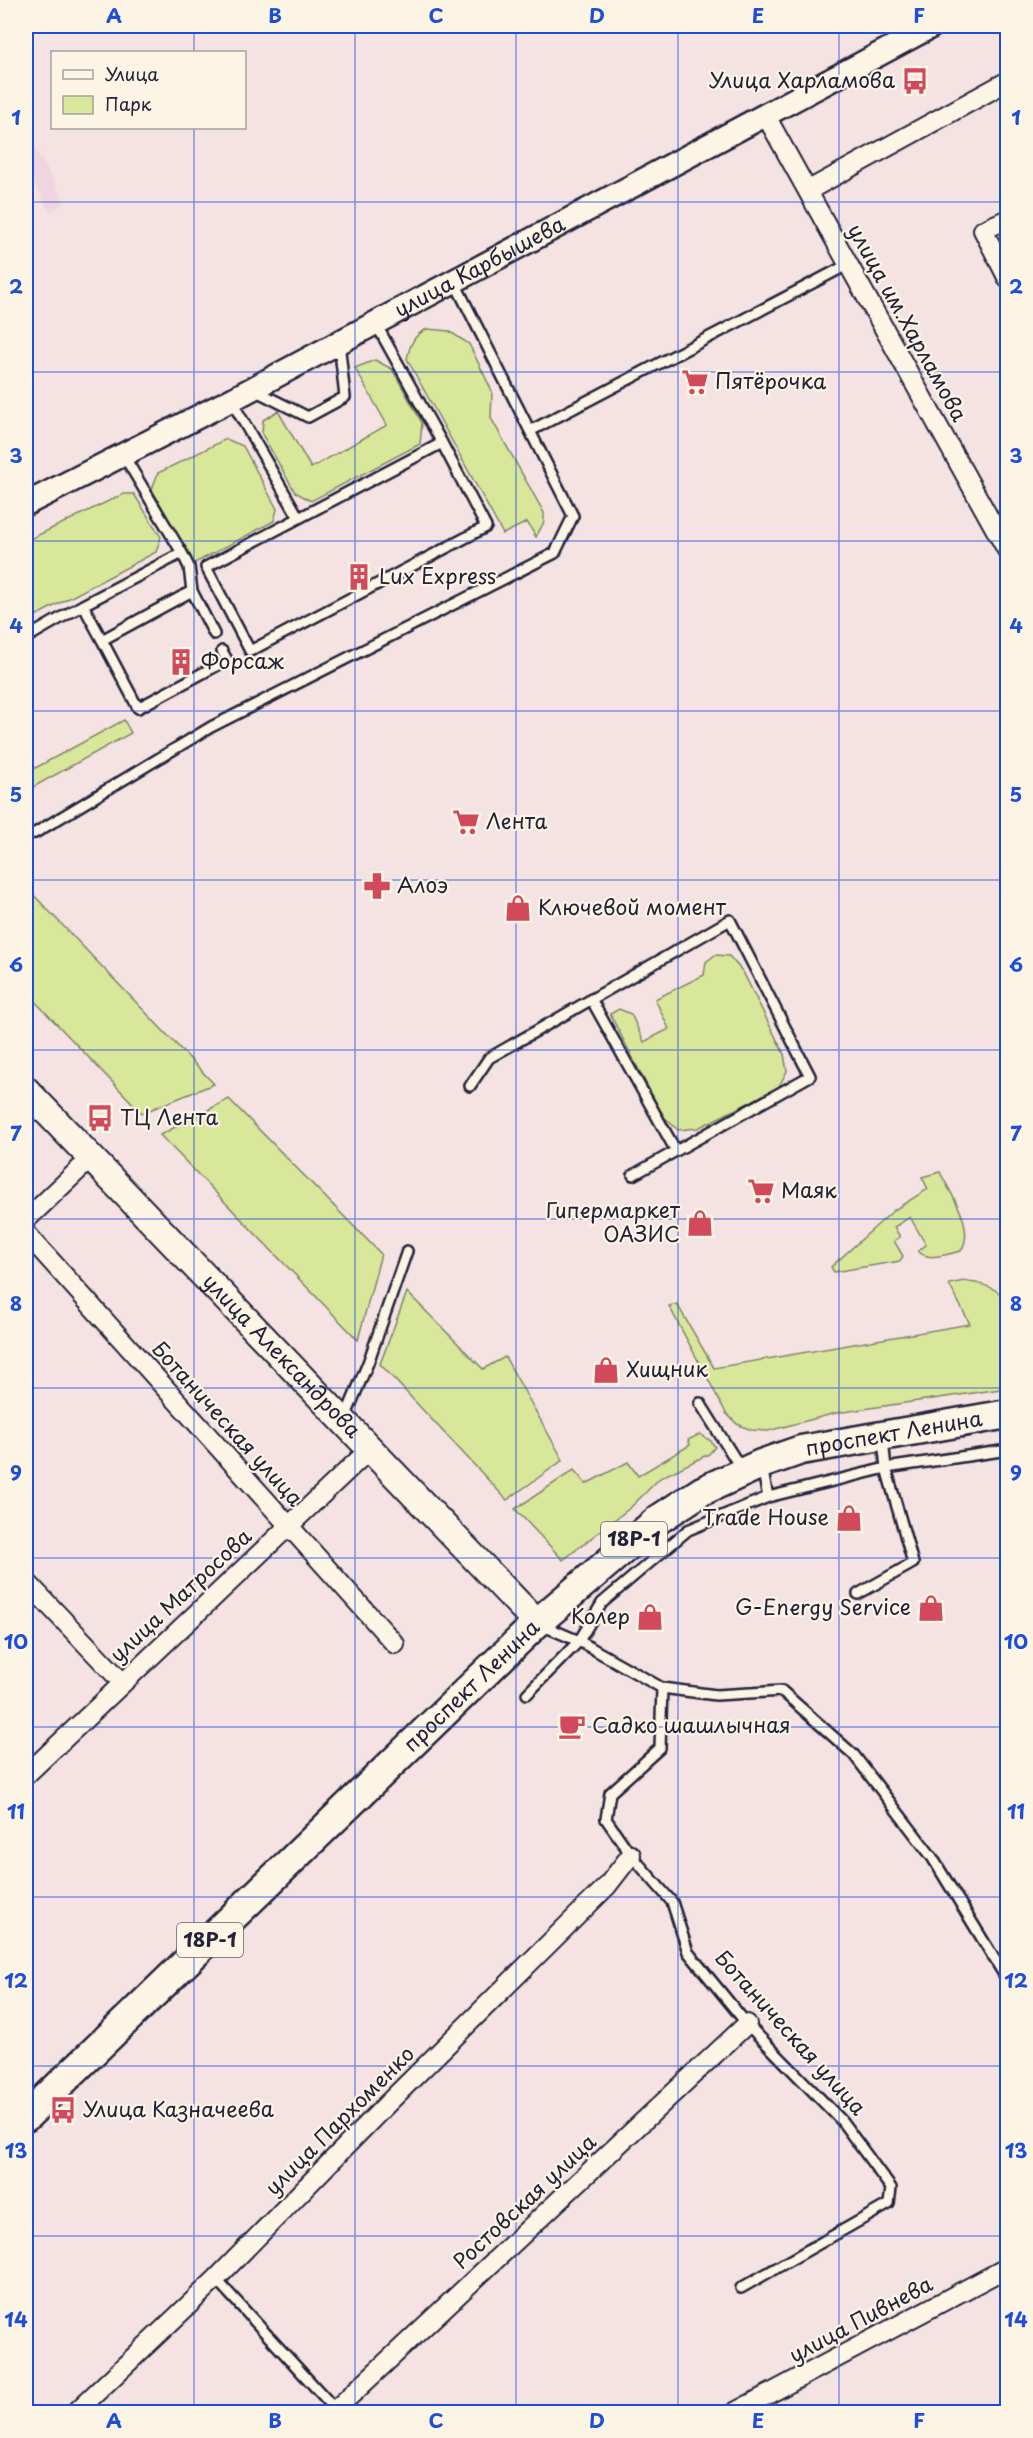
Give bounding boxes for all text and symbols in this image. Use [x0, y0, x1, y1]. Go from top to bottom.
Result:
text: A [106, 0, 122, 30]
text: B [268, 0, 282, 30]
text: C [428, 0, 444, 30]
text: D [589, 0, 605, 30]
text: E [752, 0, 764, 30]
text: F [913, 0, 925, 30]
legend [51, 51, 246, 129]
text: Улица [105, 60, 159, 87]
place label: Улица Харламова [709, 63, 895, 95]
bus stop icon: Улица Харламова [900, 66, 930, 96]
text: Парк [105, 90, 152, 117]
text: 1 [11, 102, 21, 132]
text: 1 [1011, 102, 1021, 132]
street label: улица Карбышева [388, 207, 570, 324]
street label: улица им.Харламова [841, 217, 977, 427]
text: 2 [9, 271, 23, 301]
text: 2 [1009, 271, 1023, 301]
place label: Пятёрочка [715, 364, 827, 396]
supermarket icon: Пятёрочка [680, 367, 710, 397]
text: 3 [9, 440, 23, 470]
text: 3 [1009, 440, 1023, 470]
place label: Lux Express [379, 559, 496, 591]
building icon: Lux Express [344, 562, 374, 592]
text: 4 [9, 610, 23, 640]
text: 4 [1009, 610, 1023, 640]
place label: Форсаж [201, 644, 284, 676]
building icon: Форсаж [166, 647, 196, 677]
text: 5 [10, 779, 22, 809]
text: 5 [1010, 779, 1022, 809]
place label: Лента [486, 804, 548, 836]
supermarket icon: Лента [451, 807, 481, 837]
place label: Алоэ [397, 868, 448, 900]
pharmacy icon: Алоэ [362, 871, 392, 901]
place label: Ключевой момент [538, 890, 727, 922]
shop icon: Ключевой момент [503, 893, 533, 923]
text: 6 [9, 949, 23, 979]
text: 6 [1009, 949, 1023, 979]
place label: ТЦ Лента [120, 1100, 218, 1132]
bus stop icon: ТЦ Лента [85, 1103, 115, 1133]
text: 7 [10, 1118, 22, 1148]
text: 7 [1010, 1118, 1022, 1148]
place label: Маяк [781, 1173, 837, 1205]
supermarket icon: Маяк [746, 1176, 776, 1206]
place label: Гипермаркет ОАЗИС [546, 1193, 681, 1249]
shop icon: Гипермаркет ОАЗИС [685, 1208, 715, 1238]
street label: улица Александрова [196, 1266, 369, 1444]
text: 8 [10, 1288, 22, 1318]
text: 8 [1010, 1288, 1022, 1318]
street label: Ботаническая улица [145, 1333, 312, 1513]
place label: Хищник [626, 1352, 708, 1384]
shop icon: Хищник [591, 1355, 621, 1385]
street label: проспект Ленина [803, 1401, 985, 1463]
text: 9 [10, 1457, 22, 1487]
text: 9 [1010, 1457, 1022, 1487]
place label: Trade House [702, 1500, 829, 1532]
shop icon: Trade House [834, 1503, 864, 1533]
street label: улица Матросова [101, 1520, 258, 1669]
road number: 18Р-1 [601, 1522, 667, 1556]
place label: G-Energy Service [735, 1590, 911, 1622]
shop icon: G-Energy Service [916, 1593, 946, 1623]
place label: Колер [571, 1599, 630, 1631]
shop icon: Колер [635, 1602, 665, 1632]
street label: проспект Ленина [395, 1610, 546, 1758]
text: 10 [4, 1626, 28, 1656]
text: 10 [1004, 1626, 1028, 1656]
place label: Садко шашлычная [592, 1708, 791, 1740]
cafe icon: Садко шашлычная [557, 1711, 587, 1741]
text: 11 [7, 1796, 25, 1826]
text: 11 [1007, 1796, 1025, 1826]
road number: 18Р-1 [177, 1923, 243, 1957]
street label: Ботаническая улица [708, 1942, 875, 2122]
text: 12 [4, 1965, 28, 1995]
text: 12 [1004, 1965, 1028, 1995]
street label: улица Пархоменко [257, 2038, 421, 2202]
place label: Улица Казначеева [83, 2092, 274, 2124]
bus stop icon: Улица Казначеева [48, 2095, 78, 2125]
street label: Ростовская улица [445, 2125, 603, 2276]
text: 13 [5, 2135, 27, 2165]
text: 13 [1005, 2135, 1027, 2165]
street label: улица Пивнева [782, 2267, 938, 2370]
text: 14 [4, 2304, 28, 2334]
text: 14 [1004, 2304, 1028, 2334]
text: A [106, 2405, 122, 2435]
text: B [268, 2405, 282, 2435]
text: C [428, 2405, 444, 2435]
text: D [589, 2405, 605, 2435]
text: E [752, 2405, 764, 2435]
text: F [913, 2405, 925, 2435]

